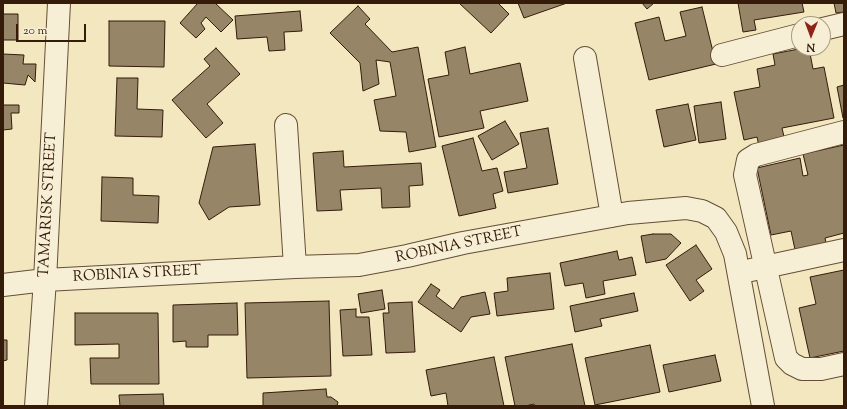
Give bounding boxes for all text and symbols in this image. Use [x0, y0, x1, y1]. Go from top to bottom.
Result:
scale bar [18, 16, 88, 42]
north arrow [791, 16, 831, 56]
text: 20 m [23, 22, 47, 40]
text: N [806, 39, 815, 55]
street label: TAMARISK STREET [36, 132, 62, 278]
street label: ROBINIA STREET [394, 224, 524, 268]
street label: ROBINIA STREET [72, 263, 202, 287]

